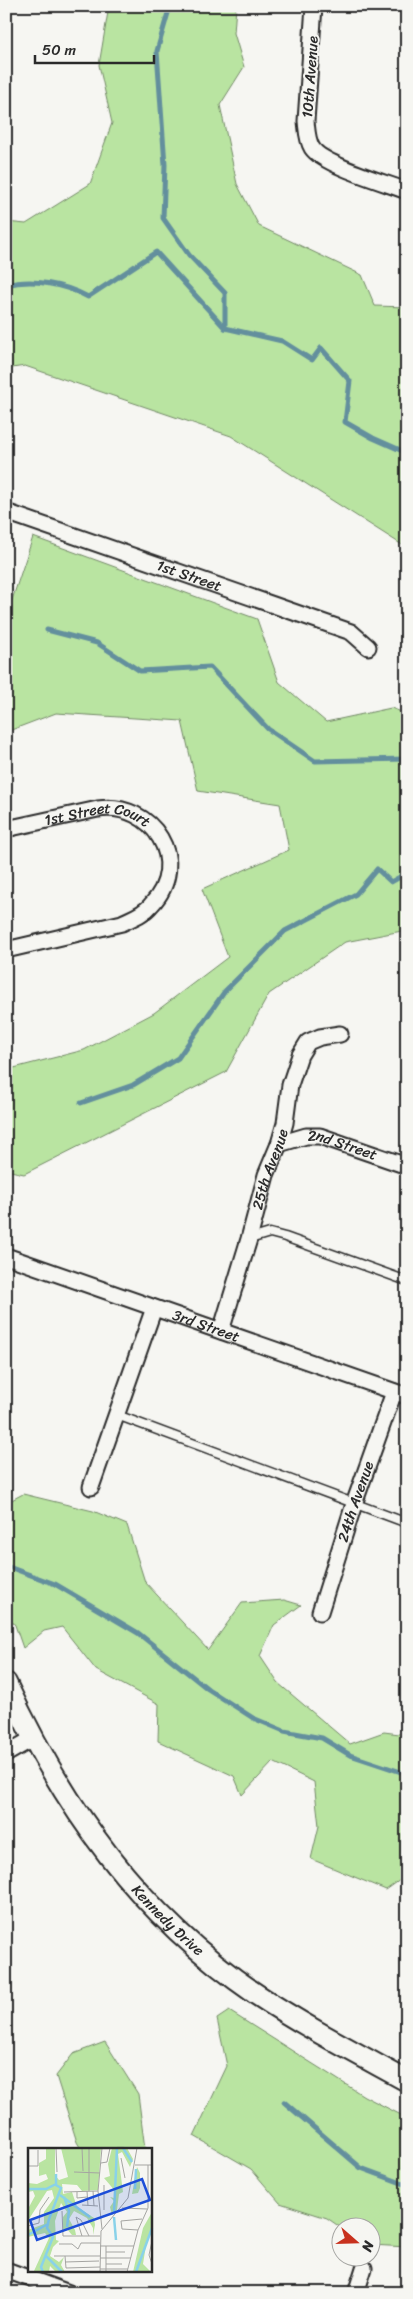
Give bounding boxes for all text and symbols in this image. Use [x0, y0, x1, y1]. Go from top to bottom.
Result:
scale bar [35, 32, 154, 64]
street label: 10th Avenue [294, 35, 326, 119]
text: 50 m [42, 37, 77, 63]
street label: 1st Street [153, 552, 226, 599]
street label: 1st Street Court [42, 795, 157, 834]
street label: 2nd Street [308, 1123, 381, 1168]
street label: 25th Avenue [244, 1126, 296, 1213]
street label: 3rd Street [169, 1302, 244, 1350]
street label: 24th Avenue [330, 1457, 381, 1545]
street label: Kennedy Drive [125, 1878, 211, 1963]
inset map [28, 2148, 151, 2272]
north arrow [330, 2216, 380, 2266]
text: N [354, 2237, 381, 2255]

